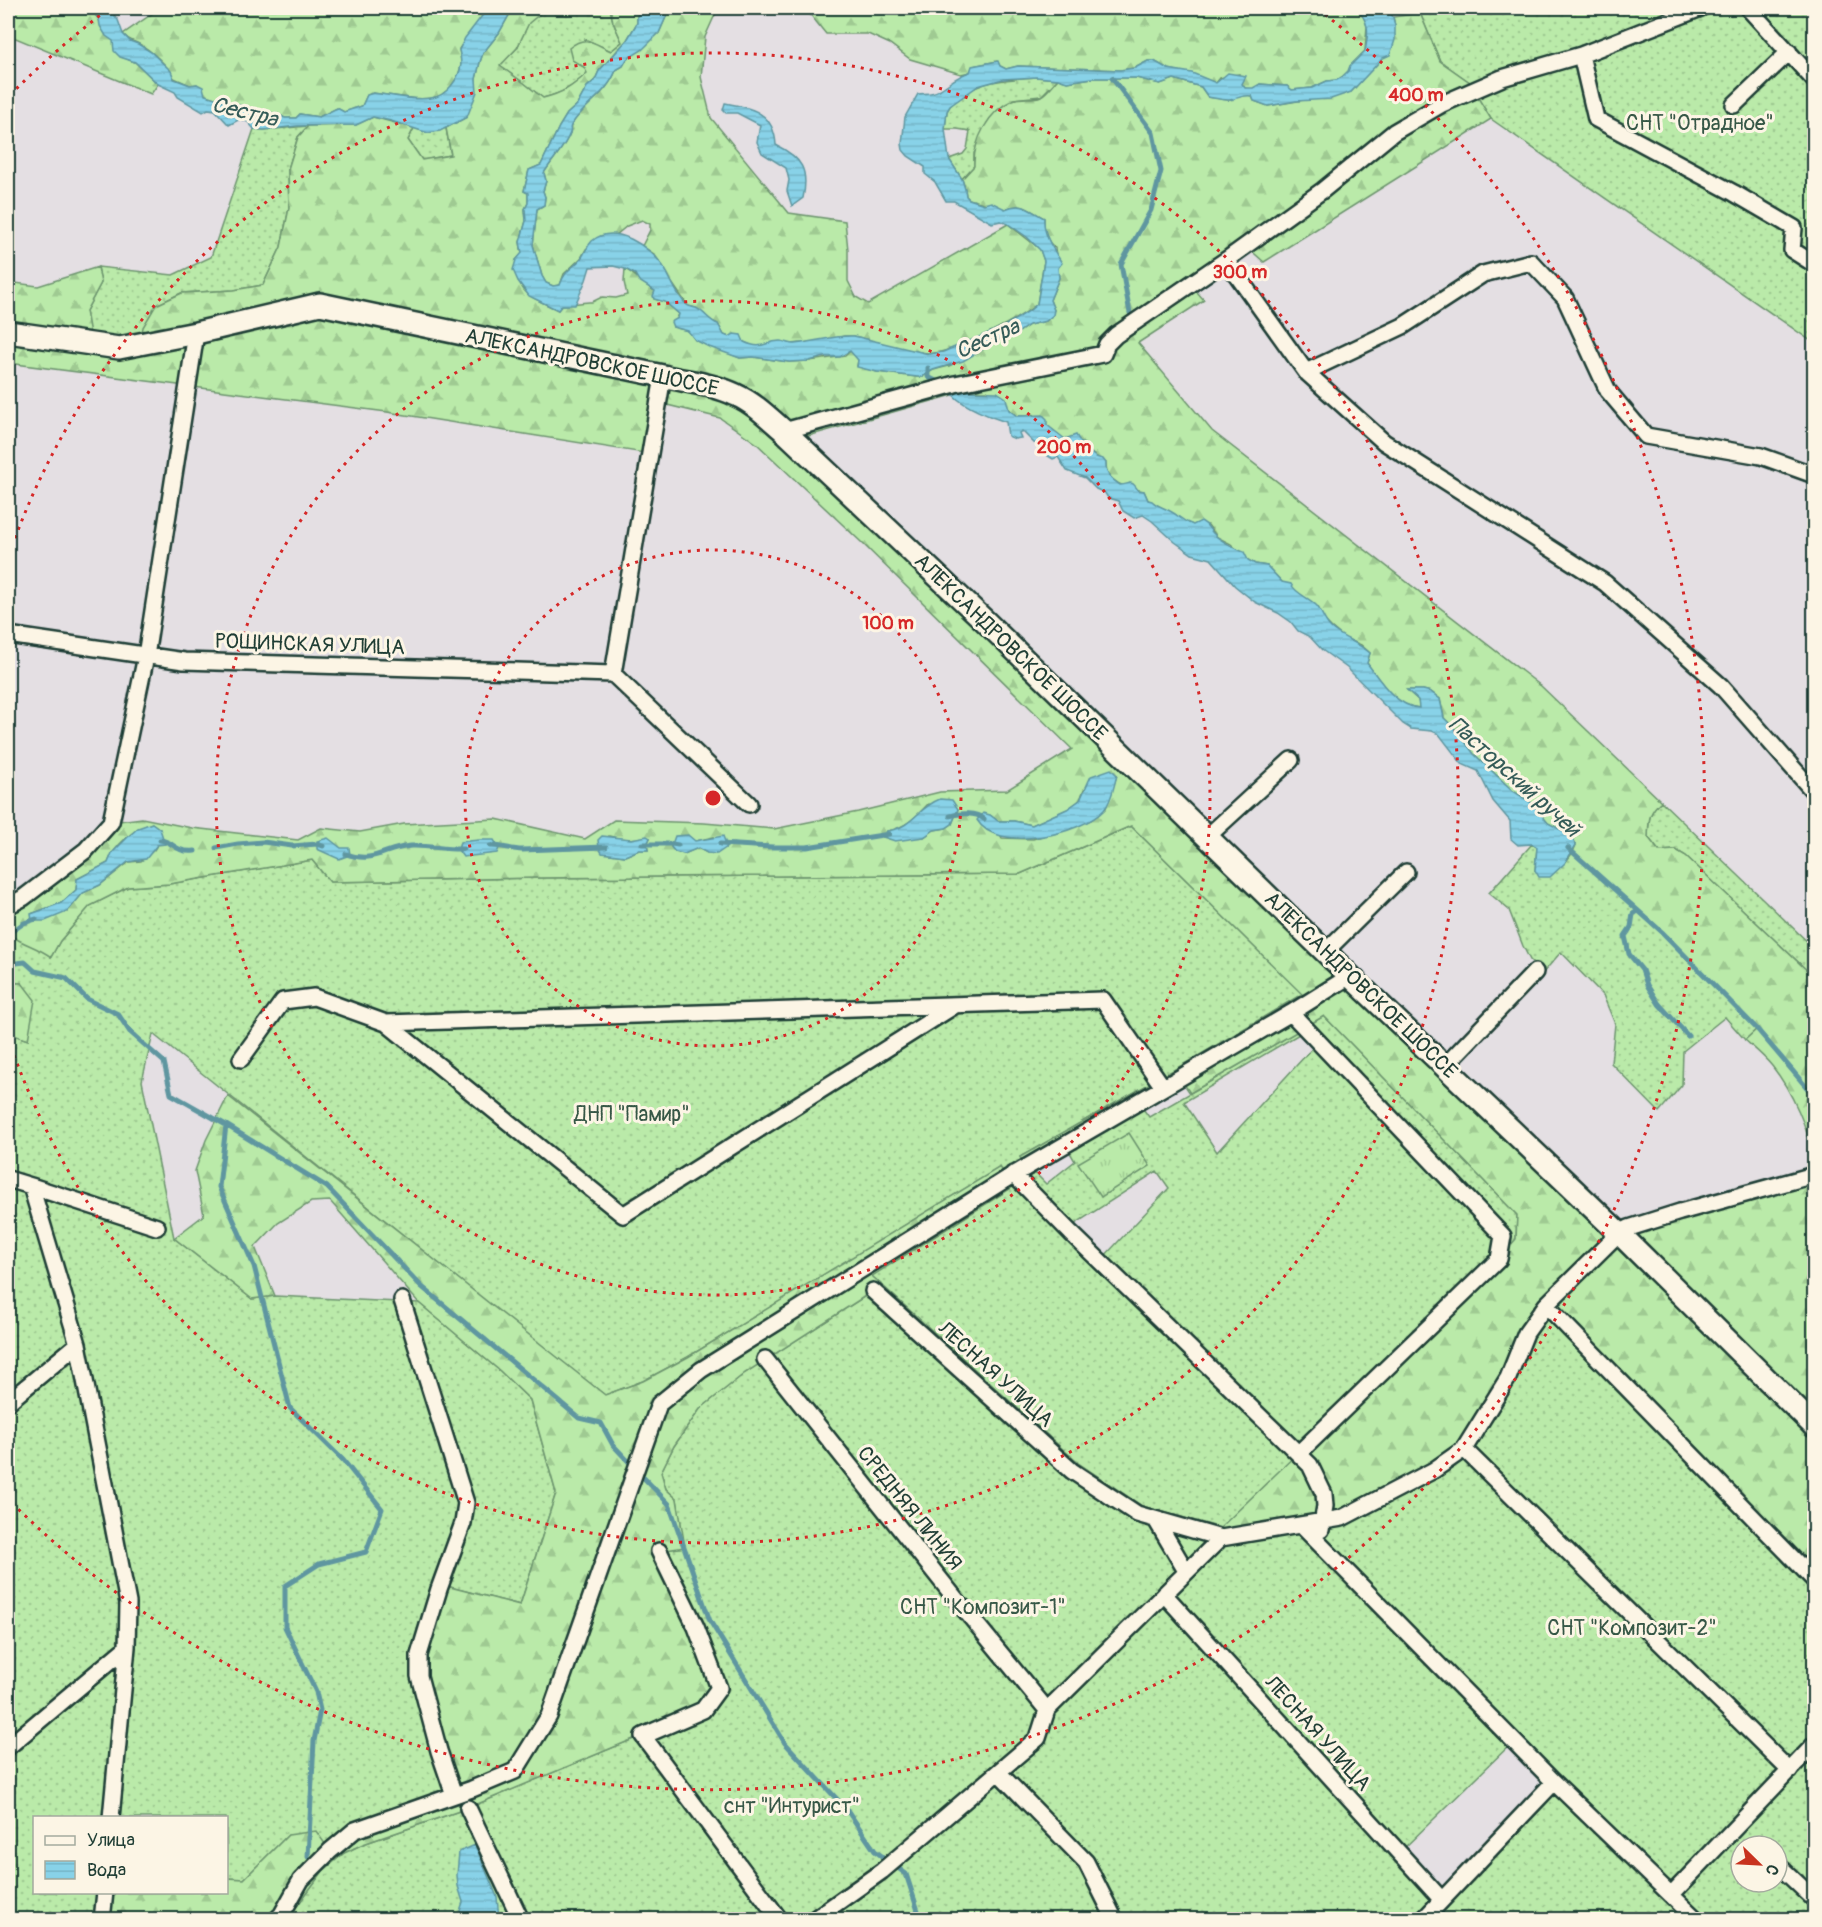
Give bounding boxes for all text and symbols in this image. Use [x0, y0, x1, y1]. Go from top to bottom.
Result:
text: 400 m [1389, 84, 1443, 107]
water label: Сестра [209, 90, 282, 134]
park label: СНТ "Отрадное" [1626, 110, 1774, 137]
text: 300 m [1213, 261, 1267, 284]
water label: Сестра [951, 312, 1025, 365]
street label: АЛЕКСАНДРОВСКОЕ ШОССЕ [463, 322, 721, 403]
text: 200 m [1037, 436, 1091, 459]
street label: АЛЕКСАНДРОВСКОЕ ШОССЕ [908, 548, 1113, 747]
text: 100 m [862, 612, 914, 635]
street label: РОЩИНСКАЯ УЛИЦА [215, 628, 405, 661]
water label: Пасторский ручей [1443, 710, 1588, 845]
centre of rings [703, 788, 723, 808]
street label: АЛЕКСАНДРОВСКОЕ ШОССЕ [1258, 886, 1463, 1085]
park label: ДНП "Памир" [573, 1101, 690, 1128]
street label: ЛЕСНАЯ УЛИЦА [931, 1315, 1059, 1433]
street label: СРЕДНЯЯ ЛИНИЯ [851, 1441, 968, 1576]
park label: СНТ "Композит-1" [900, 1594, 1066, 1621]
park label: СНТ "Композит-2" [1547, 1615, 1717, 1642]
street label: ЛЕСНАЯ УЛИЦА [1258, 1669, 1377, 1797]
park label: снт "Интурист" [724, 1793, 860, 1820]
legend [33, 1816, 228, 1894]
text: Улица [87, 1829, 135, 1852]
north arrow [1729, 1834, 1789, 1894]
text: Вода [87, 1859, 126, 1882]
text: С [1761, 1861, 1783, 1878]

